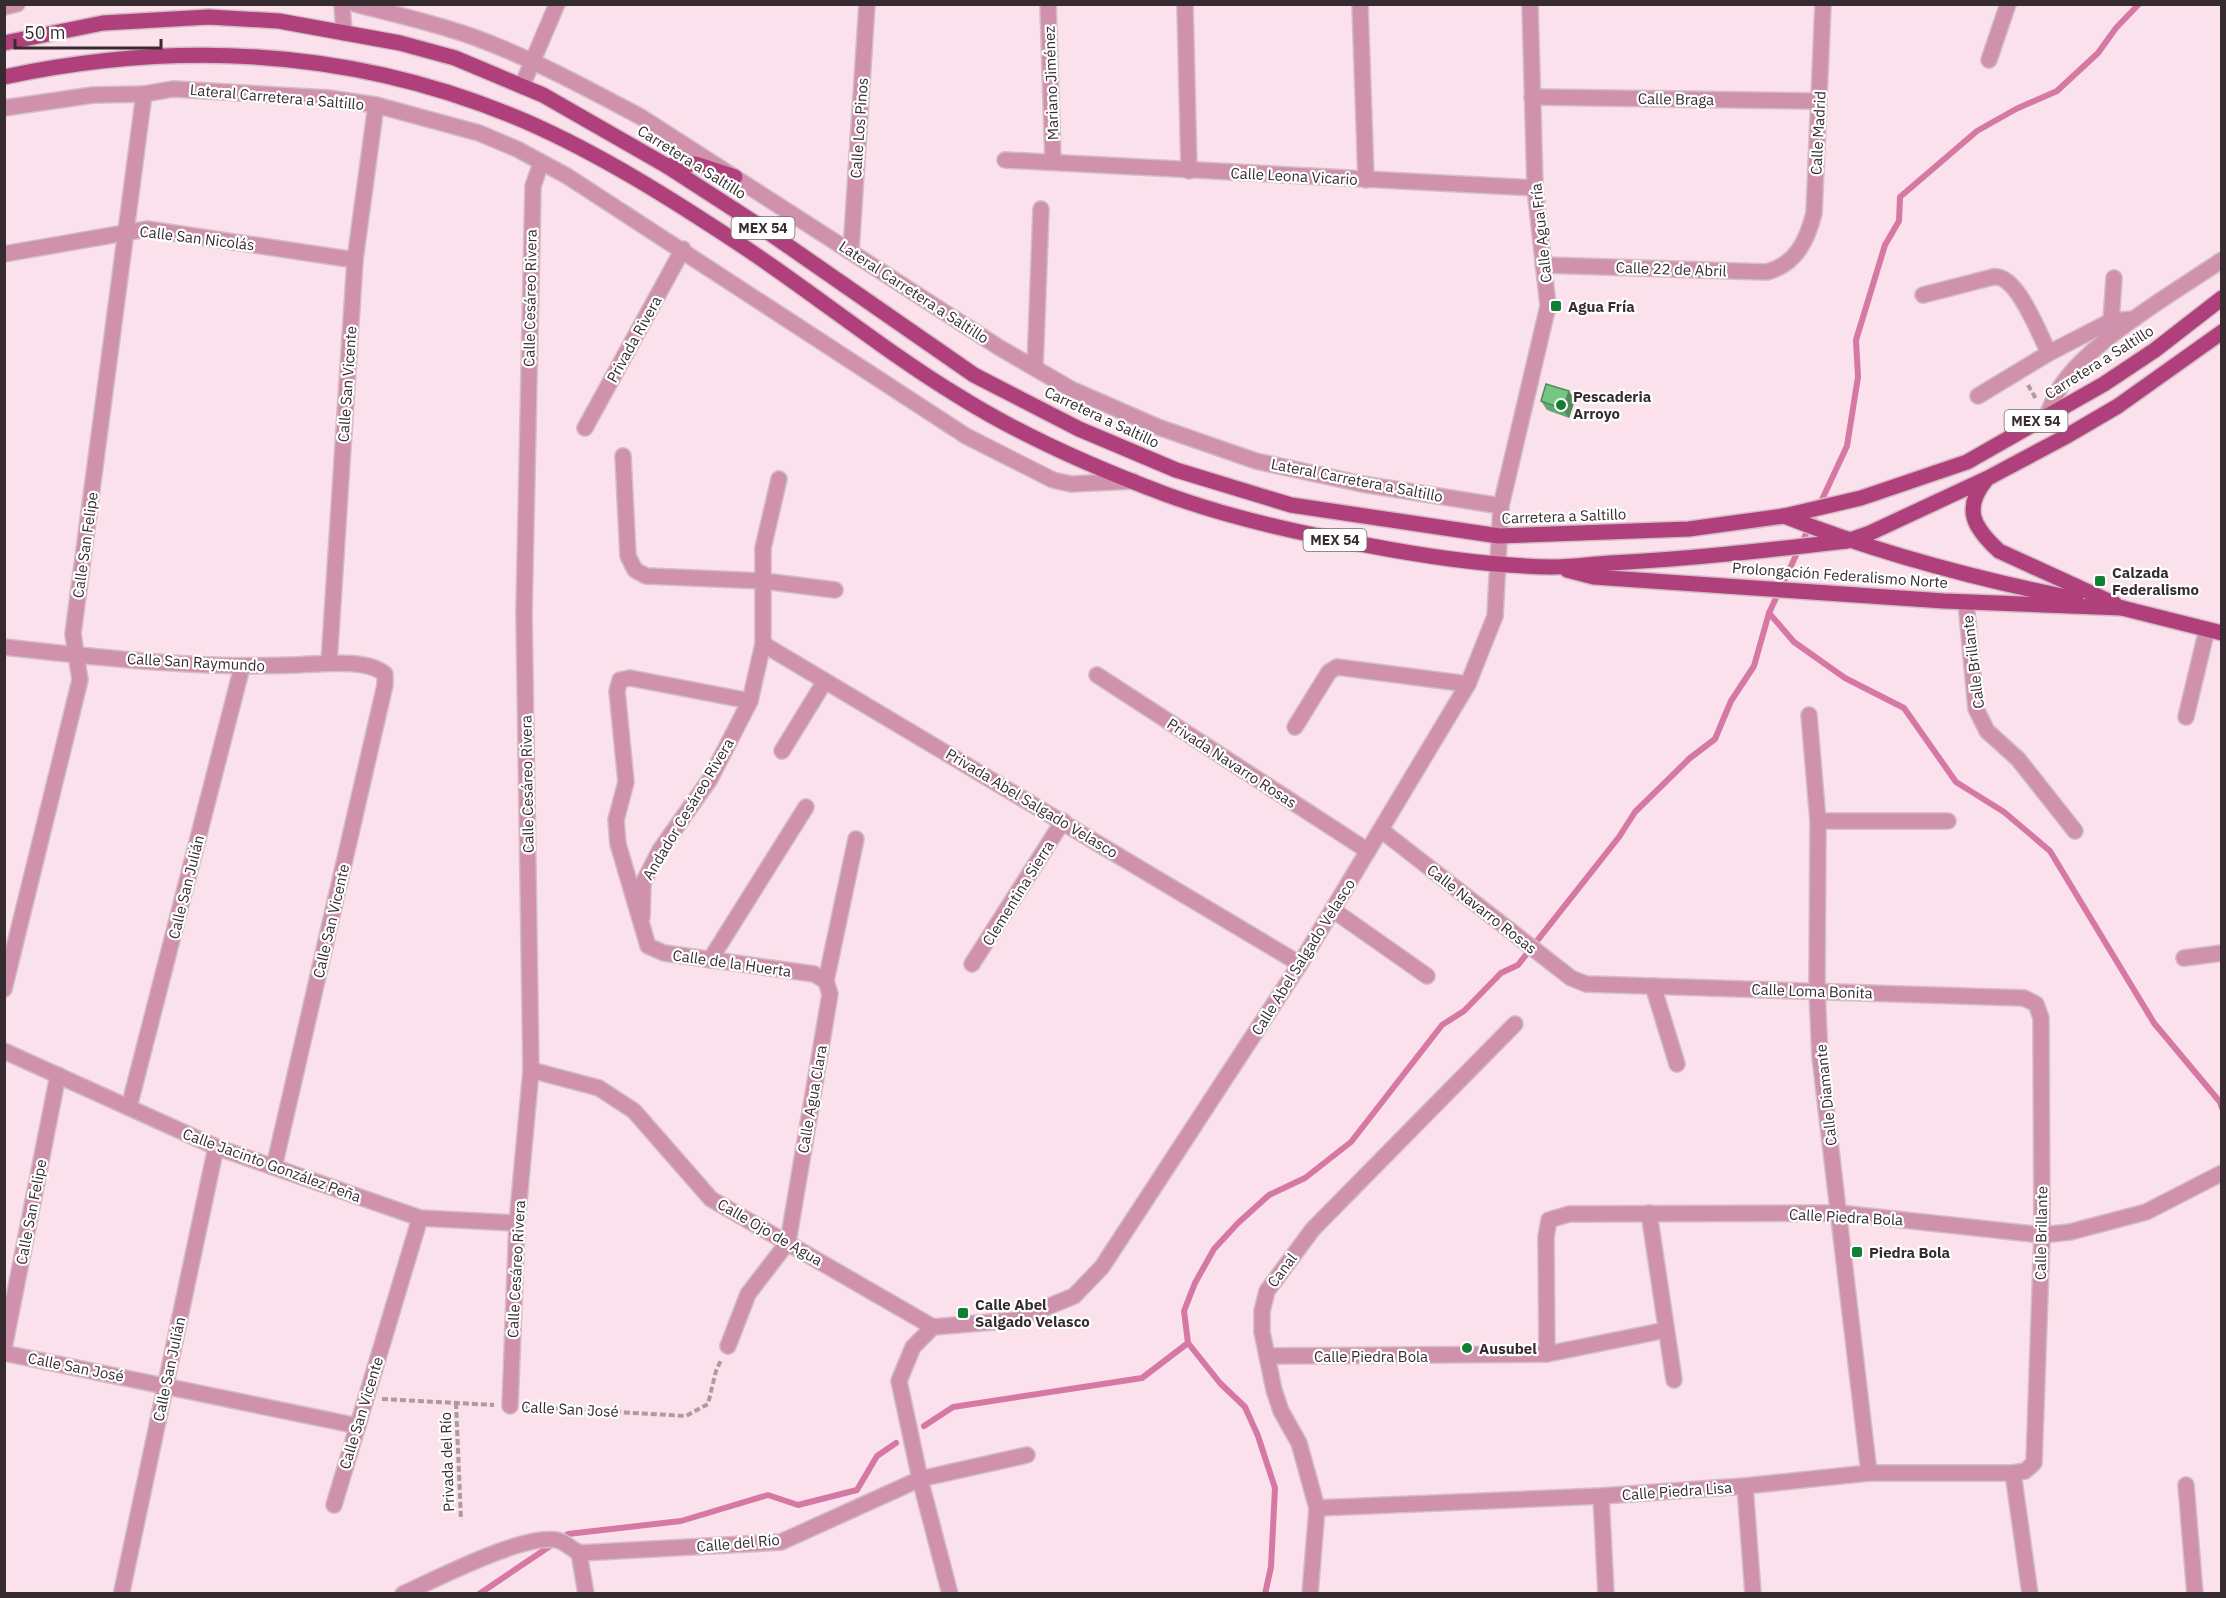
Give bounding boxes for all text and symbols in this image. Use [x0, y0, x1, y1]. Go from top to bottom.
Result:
scale bar [15, 12, 160, 50]
text: 50 m [24, 21, 66, 44]
street label: Mariano Jiménez [1040, 26, 1062, 140]
street label: Calle Los Pinos [846, 77, 872, 179]
street label: Lateral Carretera a Saltillo [189, 80, 365, 114]
street label: Calle Braga [1638, 89, 1714, 109]
street label: Calle Madrid [1806, 91, 1830, 175]
street label: Carretera a Saltillo [634, 121, 750, 203]
street label: Calle Leona Vicario [1230, 163, 1358, 189]
street label: Calle Agua Fría [1526, 182, 1556, 284]
road number: MEX 54 [732, 217, 795, 239]
street label: Calle San Nicolás [138, 222, 256, 254]
street label: Calle Cesáreo Rivera [519, 229, 541, 367]
street label: Lateral Carretera a Saltillo [836, 236, 992, 348]
street label: Calle 22 de Abril [1615, 258, 1727, 280]
street label: Privada Rivera [602, 292, 666, 386]
place label: Agua Fría [1568, 297, 1635, 316]
marker: Agua Fría [1549, 299, 1563, 313]
street label: Carretera a Saltillo [2041, 321, 2157, 403]
street label: Calle San Vicente [333, 325, 361, 443]
street label: Carretera a Saltillo [1041, 382, 1163, 452]
place label: Pescaderia Arroyo [1573, 387, 1652, 423]
marker: Pescaderia Arroyo [1554, 398, 1568, 412]
road number: MEX 54 [2004, 410, 2068, 432]
street label: Lateral Carretera a Saltillo [1269, 454, 1445, 506]
street label: Calle San Felipe [68, 491, 102, 599]
street label: Carretera a Saltillo [1501, 504, 1627, 528]
road number: MEX 54 [1304, 529, 1366, 551]
street label: Prolongación Federalismo Norte [1731, 558, 1949, 592]
place label: Calzada Federalismo [2112, 563, 2199, 599]
marker: Calzada Federalismo [2093, 574, 2107, 588]
street label: Calle Brillante [1958, 614, 1988, 710]
street label: Calle San Raymundo [127, 649, 265, 675]
street label: Privada Navarro Rosas [1164, 714, 1300, 812]
street label: Calle Cesáreo Rivera [516, 715, 538, 853]
street label: Andador Cesáreo Rivera [638, 735, 738, 883]
street label: Privada Abel Salgado Velasco [943, 744, 1121, 862]
street label: Calle San Julián [164, 833, 208, 941]
street label: Clementina Sierra [978, 837, 1058, 949]
street label: Calle Navarro Rosas [1423, 860, 1541, 958]
street label: Calle San Vicente [309, 862, 353, 980]
street label: Calle Abel Salgado Velasco [1247, 875, 1359, 1039]
street label: Calle de la Huerta [672, 945, 792, 981]
street label: Calle Loma Bonita [1751, 979, 1873, 1003]
street label: Calle Agua Clara [793, 1043, 831, 1155]
street label: Calle Diamante [1811, 1043, 1841, 1147]
street label: Calle Jacinto González Peña [180, 1124, 364, 1206]
street label: Calle San Felipe [11, 1158, 51, 1266]
street label: Calle Brillante [2031, 1186, 2051, 1280]
street label: Calle Ojo de Agua [714, 1194, 826, 1270]
street label: Calle Cesáreo Rivera [503, 1200, 529, 1338]
street label: Calle Piedra Bola [1788, 1205, 1904, 1229]
place label: Piedra Bola [1869, 1243, 1951, 1262]
marker: Piedra Bola [1850, 1245, 1864, 1259]
street label: Canal [1263, 1249, 1301, 1291]
place label: Calle Abel Salgado Velasco [975, 1295, 1090, 1331]
marker: Calle Abel Salgado Velasco [956, 1306, 970, 1320]
street label: Calle San Julián [149, 1315, 189, 1423]
place label: Ausubel [1479, 1339, 1537, 1358]
marker: Ausubel [1460, 1341, 1474, 1355]
street label: Calle Piedra Bola [1314, 1347, 1428, 1366]
street label: Calle San José [26, 1348, 126, 1386]
street label: Calle San Vicente [335, 1355, 387, 1471]
street label: Calle San José [521, 1397, 619, 1421]
street label: Privada del Río [436, 1412, 458, 1512]
street label: Calle Piedra Lisa [1621, 1478, 1733, 1504]
street label: Calle del Río [696, 1530, 780, 1556]

